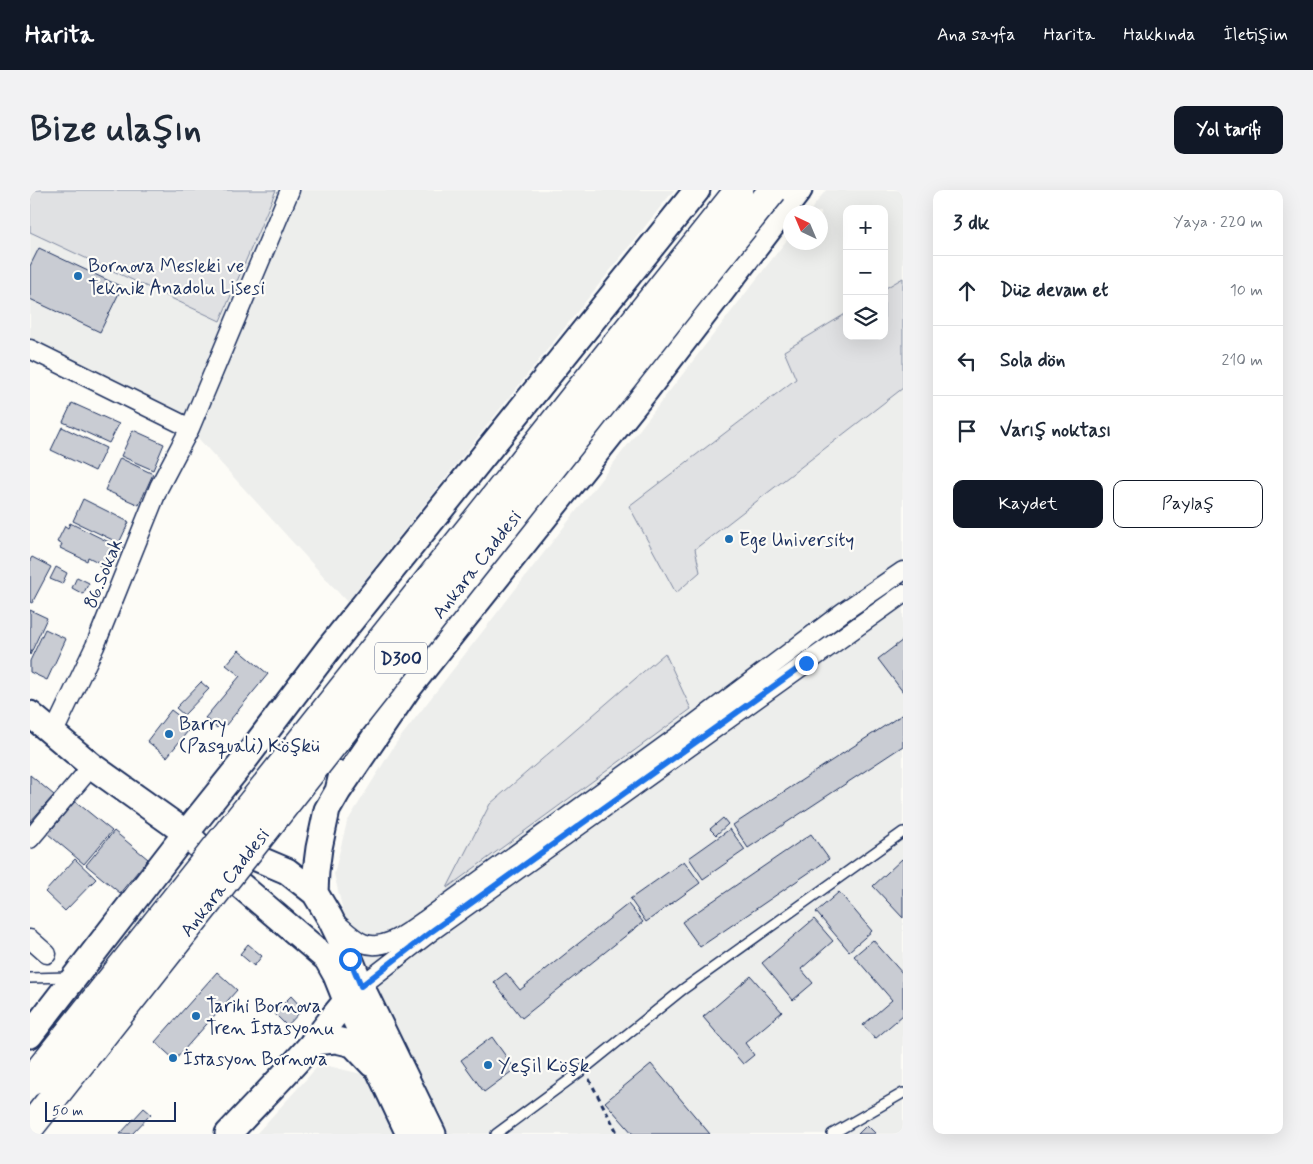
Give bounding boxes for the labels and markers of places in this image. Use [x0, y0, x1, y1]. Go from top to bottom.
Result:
place label: Bornova Mesleki ve Teknik Anadolu Lisesi [88, 254, 265, 301]
marker: Bornova Mesleki ve Teknik Anadolu Lisesi [72, 270, 84, 282]
place label: Ege University [739, 528, 854, 554]
marker: Ege University [723, 533, 735, 545]
place label: Barry (Pasquali) Köşkü [179, 712, 320, 759]
marker: Barry (Pasquali) Köşkü [163, 728, 175, 740]
place label: Tarihi Bornova Tren İstasyonu [206, 994, 334, 1041]
marker: Tarihi Bornova Tren İstasyonu [190, 1010, 202, 1022]
place label: İstasyon Bornova [183, 1047, 328, 1072]
marker: İstasyon Bornova [167, 1052, 179, 1064]
place label: Yeşil Köşk [498, 1054, 590, 1079]
marker: Yeşil Köşk [482, 1059, 494, 1071]

